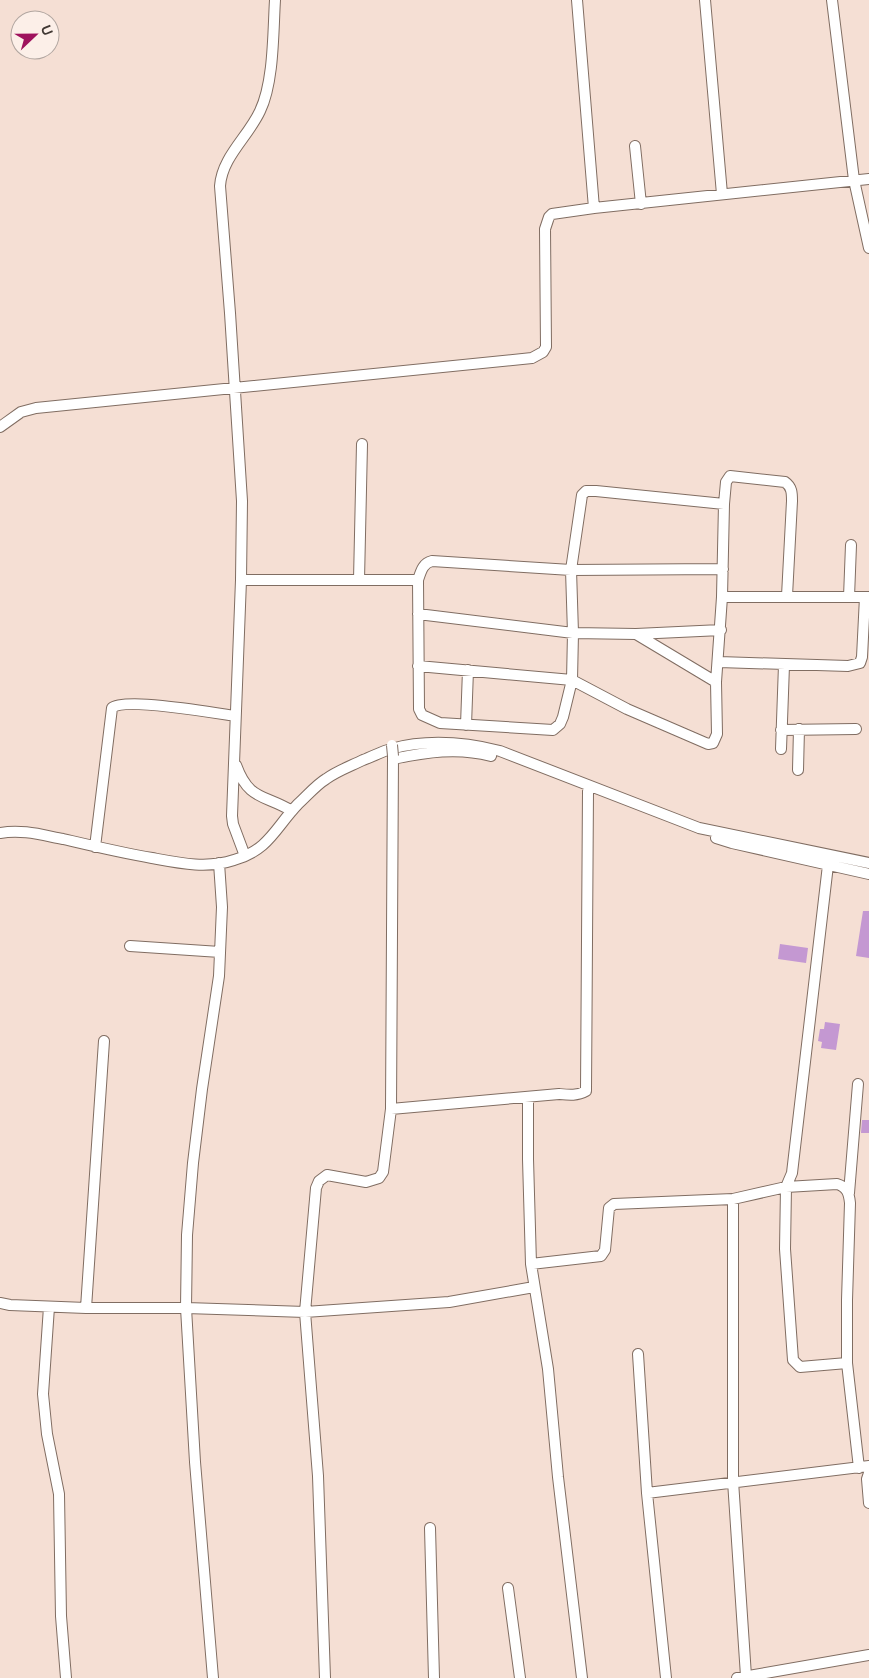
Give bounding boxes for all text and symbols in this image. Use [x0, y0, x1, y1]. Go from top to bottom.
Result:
north arrow [10, 10, 60, 60]
text: U [36, 23, 55, 38]

